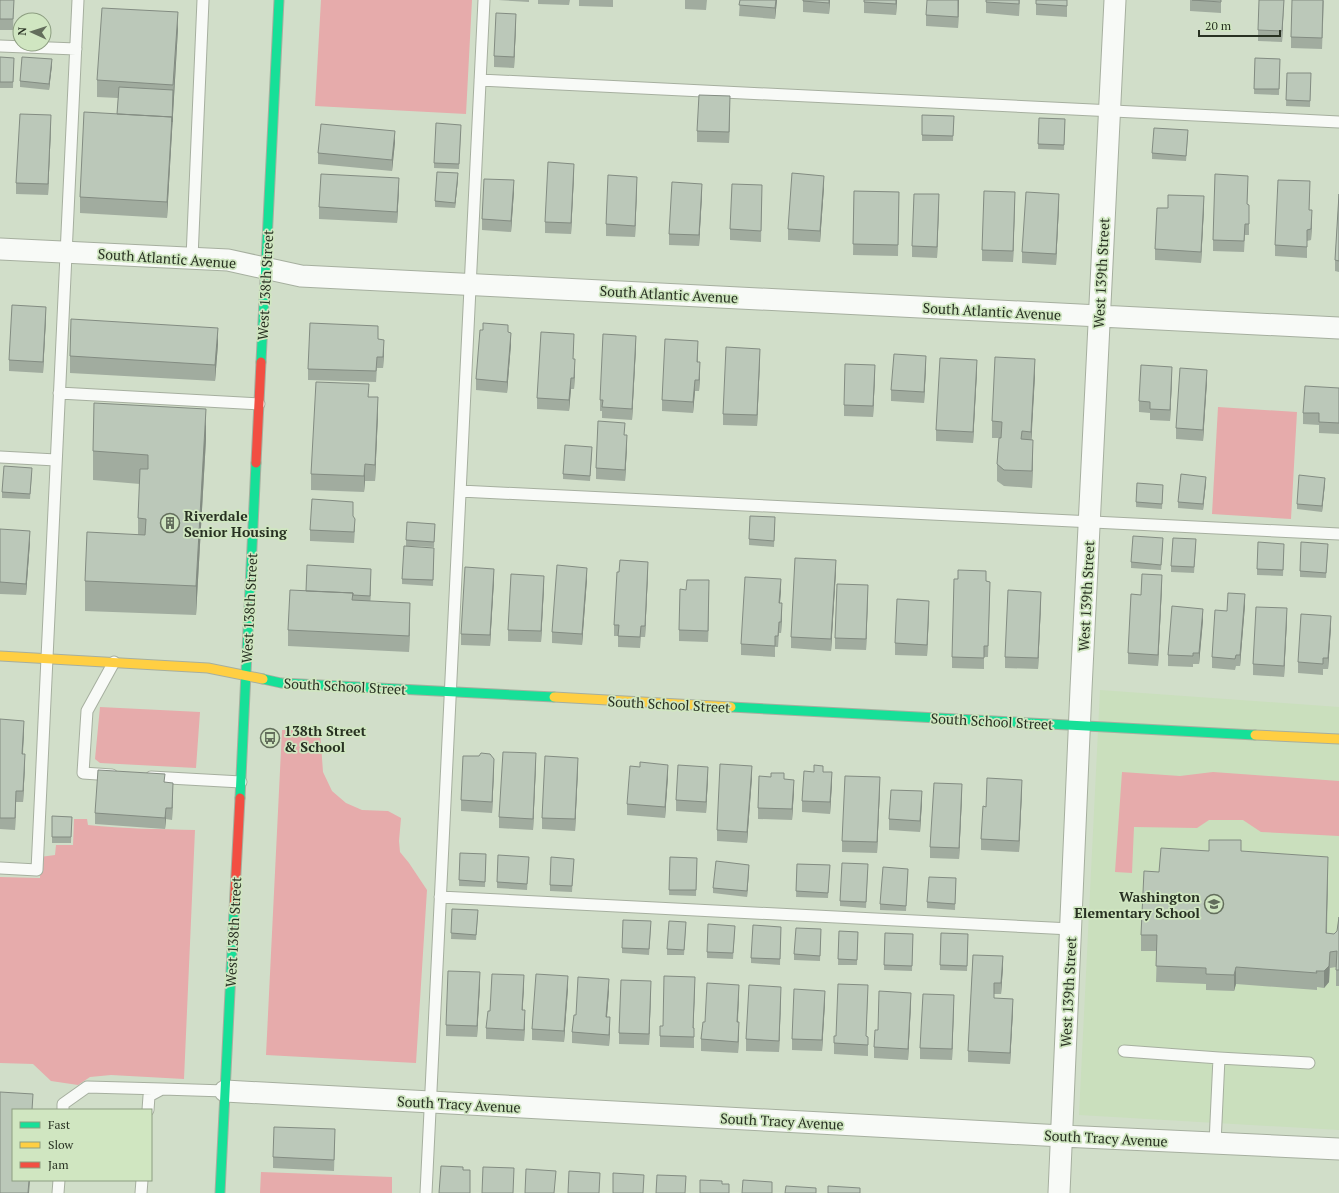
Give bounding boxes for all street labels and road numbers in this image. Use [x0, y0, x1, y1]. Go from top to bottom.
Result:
street label: West 139th Street [1089, 217, 1113, 329]
street label: West 138th Street [253, 229, 277, 341]
street label: South Atlantic Avenue [97, 244, 237, 272]
street label: South Atlantic Avenue [599, 281, 739, 307]
street label: South Atlantic Avenue [922, 298, 1062, 324]
street label: West 139th Street [1074, 540, 1098, 652]
street label: West 138th Street [237, 552, 261, 664]
street label: South School Street [283, 673, 408, 699]
street label: South School Street [607, 691, 732, 717]
street label: South School Street [930, 708, 1055, 734]
street label: West 138th Street [221, 876, 245, 988]
street label: West 139th Street [1056, 936, 1080, 1048]
street label: South Tracy Avenue [397, 1091, 521, 1117]
street label: South Tracy Avenue [720, 1108, 844, 1134]
street label: South Tracy Avenue [1044, 1125, 1168, 1151]

